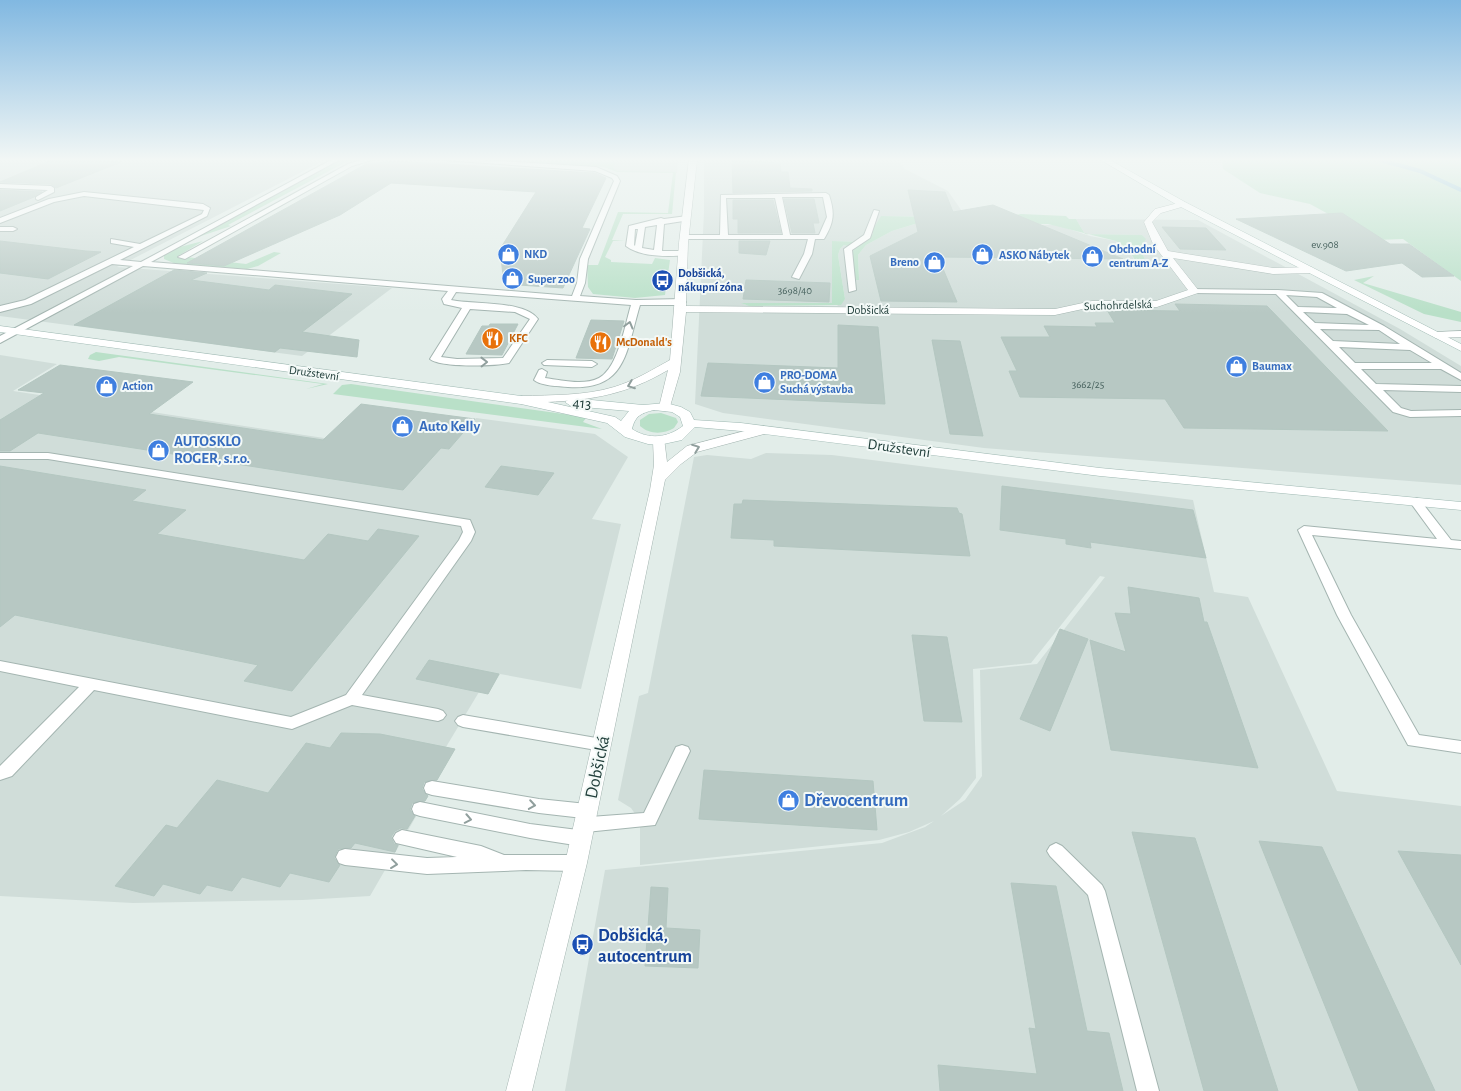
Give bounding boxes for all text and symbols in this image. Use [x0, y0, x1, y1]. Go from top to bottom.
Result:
house number: ev.908 [1311, 239, 1339, 250]
shop icon: NKD [496, 242, 520, 266]
shop icon: ASKO Nábytek [971, 243, 995, 267]
place label: Obchodní centrum A-Z [1109, 243, 1169, 269]
shop icon: Obchodní centrum A-Z [1081, 244, 1105, 268]
place label: NKD [524, 248, 547, 260]
place label: ASKO Nábytek [999, 249, 1069, 262]
shop icon: Breno [923, 250, 947, 274]
place label: Breno [890, 256, 919, 268]
shop icon: Super zoo [500, 267, 524, 291]
place label: Dobšická, nákupní zóna [678, 267, 743, 293]
bus stop icon: Dobšická, nákupní zóna [650, 268, 674, 292]
place label: Super zoo [528, 273, 575, 285]
house number: 3698/40 [778, 285, 812, 296]
street label: Suchohrdelská [1084, 298, 1153, 312]
street label: Dobšická [847, 304, 890, 316]
one-way arrow [624, 321, 634, 329]
restaurant icon: KFC [481, 326, 505, 350]
restaurant icon: McDonald's [588, 330, 612, 354]
place label: KFC [509, 332, 528, 344]
place label: McDonald's [616, 336, 672, 348]
shop icon: Baumax [1224, 354, 1248, 378]
one-way arrow [480, 357, 488, 367]
place label: Baumax [1252, 360, 1292, 372]
street label: Družstevní [288, 364, 340, 382]
place label: PRO-DOMA Suchá výstavba [780, 369, 853, 396]
shop icon: PRO-DOMA Suchá výstavba [752, 370, 776, 394]
shop icon: Action [94, 374, 118, 398]
one-way arrow [627, 379, 636, 389]
house number: 3662/25 [1072, 379, 1105, 390]
place label: Action [122, 380, 153, 392]
street label: 413 [572, 395, 592, 412]
shop icon: Auto Kelly [391, 414, 415, 438]
place label: Auto Kelly [419, 419, 481, 434]
place label: AUTOSKLO ROGER, s.r.o. [174, 434, 250, 466]
street label: Družstevní [867, 437, 932, 460]
shop icon: AUTOSKLO ROGER, s.r.o. [146, 438, 170, 462]
one-way arrow [691, 444, 700, 455]
street label: Dobšická [583, 734, 613, 800]
shop icon: Dřevocentrum [776, 788, 800, 812]
place label: Dřevocentrum [804, 792, 908, 810]
one-way arrow [528, 799, 536, 809]
one-way arrow [463, 813, 472, 823]
one-way arrow [389, 858, 398, 868]
place label: Dobšická, autocentrum [598, 927, 692, 966]
bus stop icon: Dobšická, autocentrum [570, 933, 594, 957]

